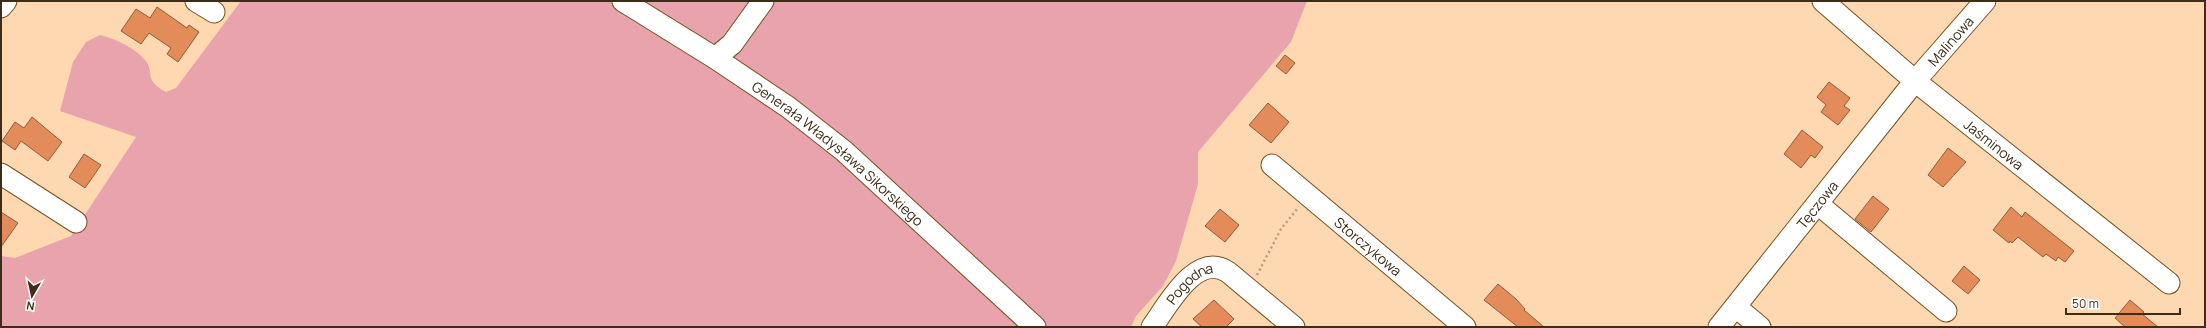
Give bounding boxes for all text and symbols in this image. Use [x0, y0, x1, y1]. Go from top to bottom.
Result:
street label: Malinowa [1923, 12, 1977, 70]
street label: Generała Władysława Sikorskiego [748, 76, 928, 230]
street label: Jaśminowa [1960, 114, 2028, 174]
street label: Tęczowa [1792, 176, 1842, 232]
street label: Storczykowa [1331, 212, 1406, 280]
street label: Pogodna [1161, 258, 1214, 308]
north arrow [12, 276, 52, 316]
scale bar [2066, 290, 2180, 316]
text: 50 m [2072, 295, 2099, 312]
text: N [25, 298, 35, 314]

